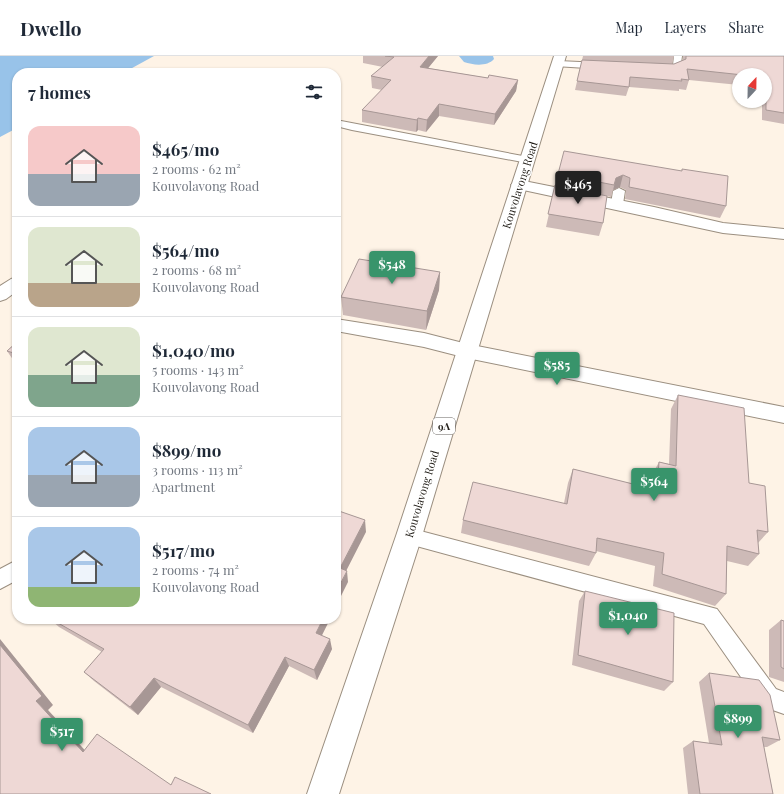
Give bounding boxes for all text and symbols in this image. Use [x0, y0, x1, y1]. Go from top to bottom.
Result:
text: Dwello [20, 15, 81, 41]
text: Map [615, 18, 643, 37]
text: Layers [665, 18, 706, 37]
text: Share [728, 18, 764, 37]
north arrow [732, 68, 772, 108]
map controls [732, 68, 772, 108]
text: 7 homes [28, 81, 91, 103]
icon: filters [303, 81, 325, 103]
text: $465/mo [152, 138, 219, 160]
street label: Kouvolavong Road [498, 139, 541, 230]
icon: home [60, 142, 108, 190]
text: 2 rooms · 62 m² [152, 160, 241, 177]
pin: $465 [554, 171, 602, 205]
text: $465 [564, 175, 592, 192]
text: Kouvolavong Road [152, 177, 259, 194]
text: $564/mo [152, 239, 219, 261]
icon: home [60, 243, 108, 291]
pin: $548 [368, 251, 416, 285]
text: $548 [378, 255, 406, 272]
text: 2 rooms · 68 m² [152, 261, 241, 278]
text: Kouvolavong Road [152, 278, 259, 295]
text: $1,040/mo [152, 339, 235, 361]
icon: home [60, 343, 108, 391]
pin: $585 [533, 352, 581, 386]
text: $585 [544, 356, 570, 373]
text: 5 rooms · 143 m² [152, 361, 244, 378]
text: Kouvolavong Road [152, 378, 259, 395]
road number: 9A [433, 418, 455, 434]
text: $899/mo [152, 439, 221, 461]
icon: home [60, 443, 108, 491]
street label: Kouvolavong Road [401, 448, 442, 539]
text: 3 rooms · 113 m² [152, 461, 243, 478]
pin: $564 [630, 468, 678, 502]
text: $564 [640, 472, 668, 489]
text: Apartment [152, 478, 215, 495]
text: $517/mo [152, 539, 215, 561]
icon: home [60, 543, 108, 591]
text: 2 rooms · 74 m² [152, 561, 239, 578]
text: Kouvolavong Road [152, 578, 259, 595]
pin: $1,040 [595, 602, 661, 636]
text: $1,040 [608, 606, 648, 623]
pin: $899 [714, 705, 762, 739]
text: $899 [723, 709, 753, 726]
pin: $517 [38, 718, 86, 752]
text: $517 [50, 722, 74, 739]

